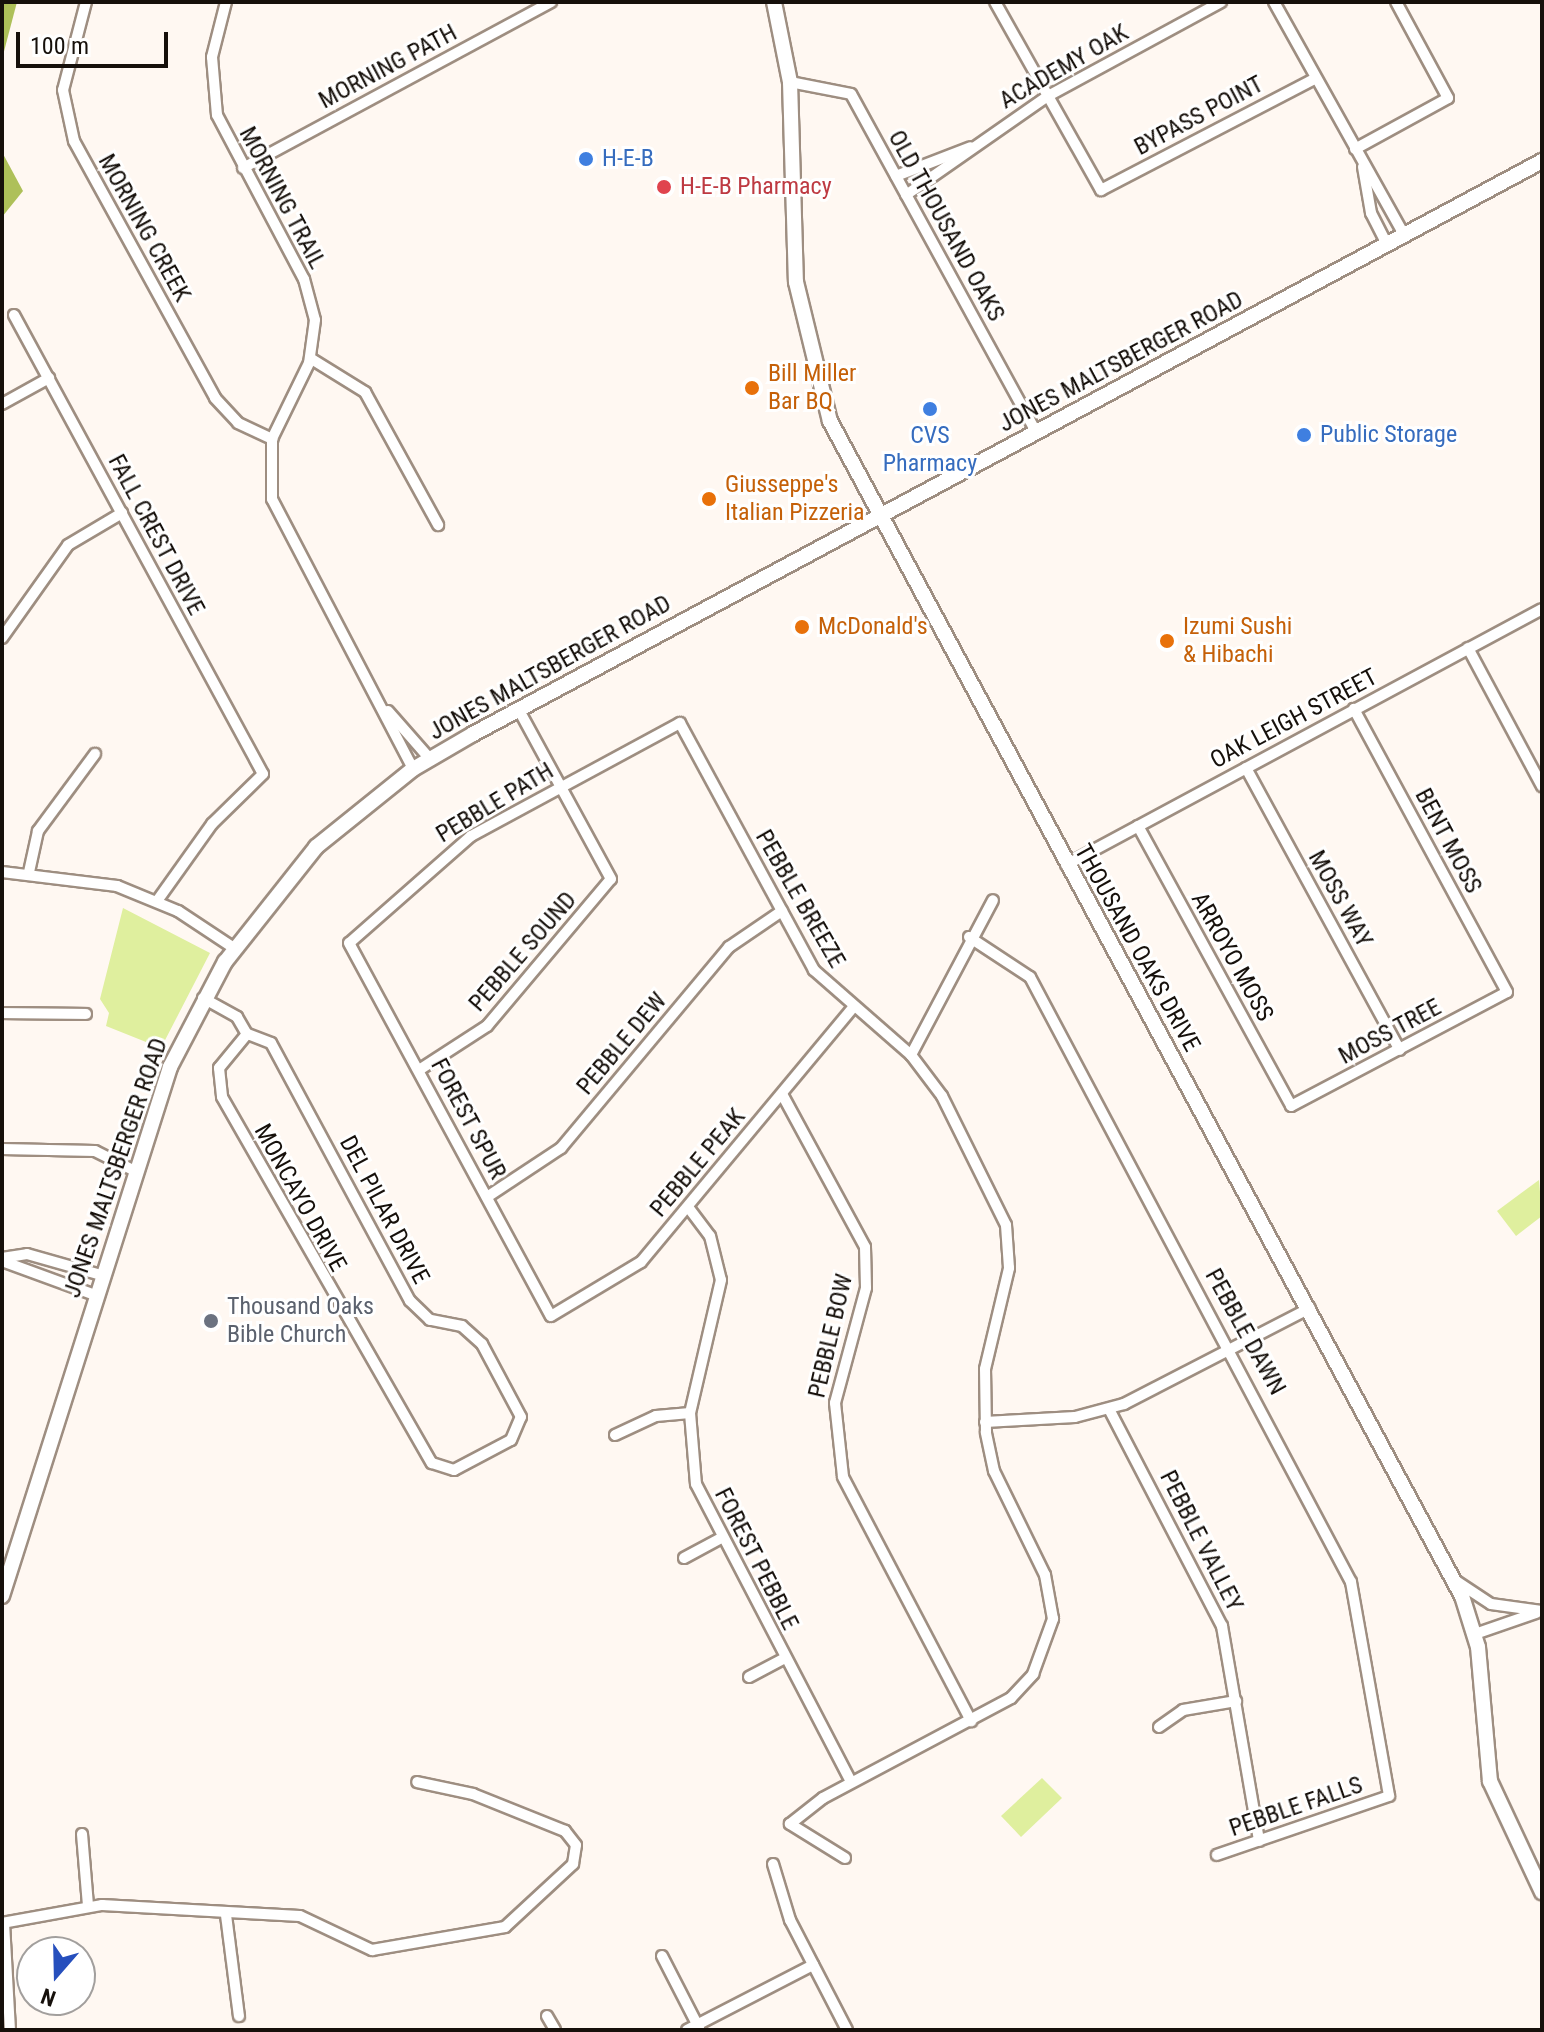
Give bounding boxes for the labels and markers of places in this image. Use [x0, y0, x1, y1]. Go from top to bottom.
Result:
place label: H-E-B [602, 145, 654, 173]
marker: H-E-B [577, 150, 595, 168]
place label: H-E-B Pharmacy [680, 173, 832, 201]
marker: H-E-B Pharmacy [655, 178, 673, 196]
place label: Bill Miller Bar BQ [768, 360, 856, 416]
marker: Bill Miller Bar BQ [743, 379, 761, 397]
marker: CVS Pharmacy [921, 400, 939, 418]
place label: Public Storage [1320, 421, 1457, 449]
place label: CVS Pharmacy [883, 422, 977, 478]
marker: Public Storage [1295, 426, 1313, 444]
place label: Giusseppe's Italian Pizzeria [725, 471, 864, 527]
marker: Giusseppe's Italian Pizzeria [700, 490, 718, 508]
place label: McDonald's [818, 613, 928, 641]
place label: Izumi Sushi & Hibachi [1183, 613, 1292, 669]
marker: McDonald's [793, 618, 811, 636]
marker: Izumi Sushi & Hibachi [1158, 632, 1176, 650]
place label: Thousand Oaks Bible Church [227, 1293, 374, 1349]
marker: Thousand Oaks Bible Church [202, 1312, 220, 1330]

